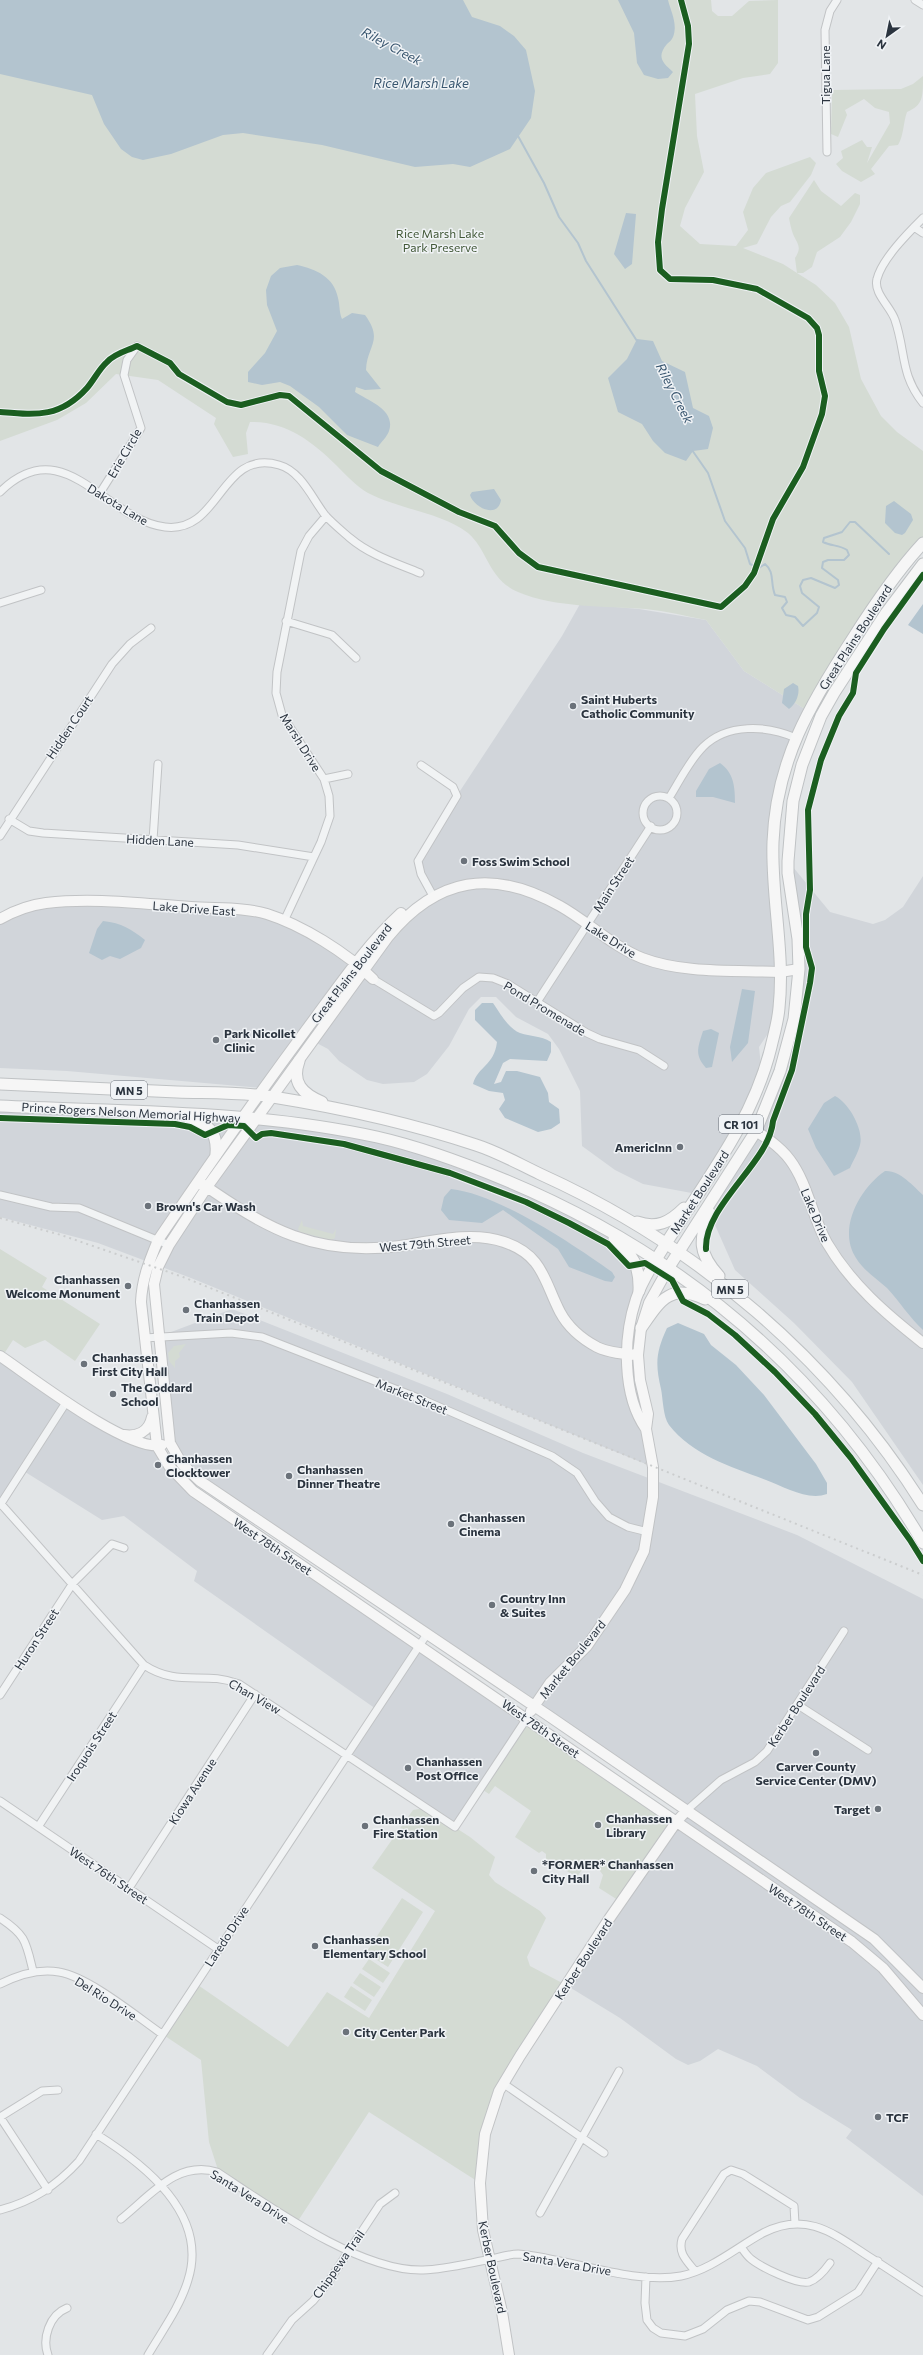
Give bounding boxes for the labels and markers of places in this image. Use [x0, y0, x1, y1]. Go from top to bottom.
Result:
place label: Saint Huberts Catholic Community [581, 692, 695, 720]
marker: Saint Huberts Catholic Community [568, 701, 578, 711]
place label: Foss Swim School [472, 854, 570, 868]
marker: Foss Swim School [459, 856, 469, 866]
place label: Park Nicollet Clinic [224, 1026, 295, 1054]
marker: Park Nicollet Clinic [211, 1035, 221, 1045]
place label: AmericInn [615, 1140, 672, 1154]
marker: AmericInn [675, 1142, 685, 1152]
place label: Brown's Car Wash [156, 1199, 256, 1213]
marker: Brown's Car Wash [143, 1201, 153, 1211]
place label: Chanhassen Welcome Monument [5, 1272, 120, 1300]
marker: Chanhassen Welcome Monument [123, 1281, 133, 1291]
place label: Chanhassen Train Depot [194, 1296, 260, 1324]
marker: Chanhassen Train Depot [181, 1305, 191, 1315]
place label: Chanhassen First City Hall [92, 1350, 167, 1378]
marker: Chanhassen First City Hall [79, 1359, 89, 1369]
place label: The Goddard School [121, 1380, 192, 1408]
marker: The Goddard School [108, 1389, 118, 1399]
place label: Chanhassen Clocktower [166, 1451, 232, 1479]
marker: Chanhassen Clocktower [153, 1460, 163, 1470]
place label: Chanhassen Dinner Theatre [297, 1462, 380, 1490]
marker: Chanhassen Dinner Theatre [284, 1471, 294, 1481]
place label: Chanhassen Cinema [459, 1510, 525, 1538]
marker: Chanhassen Cinema [446, 1519, 456, 1529]
place label: Country Inn & Suites [500, 1591, 566, 1619]
marker: Country Inn & Suites [487, 1600, 497, 1610]
marker: Carver County Service Center (DMV) [811, 1748, 821, 1758]
place label: Chanhassen Post Office [416, 1754, 482, 1782]
place label: Carver County Service Center (DMV) [756, 1759, 876, 1787]
marker: Chanhassen Post Office [403, 1763, 413, 1773]
place label: Target [834, 1802, 870, 1816]
marker: Target [873, 1804, 883, 1814]
place label: Chanhassen Library [606, 1811, 672, 1839]
place label: Chanhassen Fire Station [373, 1812, 439, 1840]
marker: Chanhassen Library [593, 1820, 603, 1830]
marker: Chanhassen Fire Station [360, 1821, 370, 1831]
place label: *FORMER* Chanhassen City Hall [542, 1857, 674, 1885]
marker: *FORMER* Chanhassen City Hall [529, 1866, 539, 1876]
place label: Chanhassen Elementary School [323, 1932, 426, 1960]
marker: Chanhassen Elementary School [310, 1941, 320, 1951]
place label: City Center Park [354, 2025, 446, 2039]
marker: City Center Park [341, 2027, 351, 2037]
place label: TCF [886, 2110, 909, 2124]
marker: TCF [873, 2112, 883, 2122]

